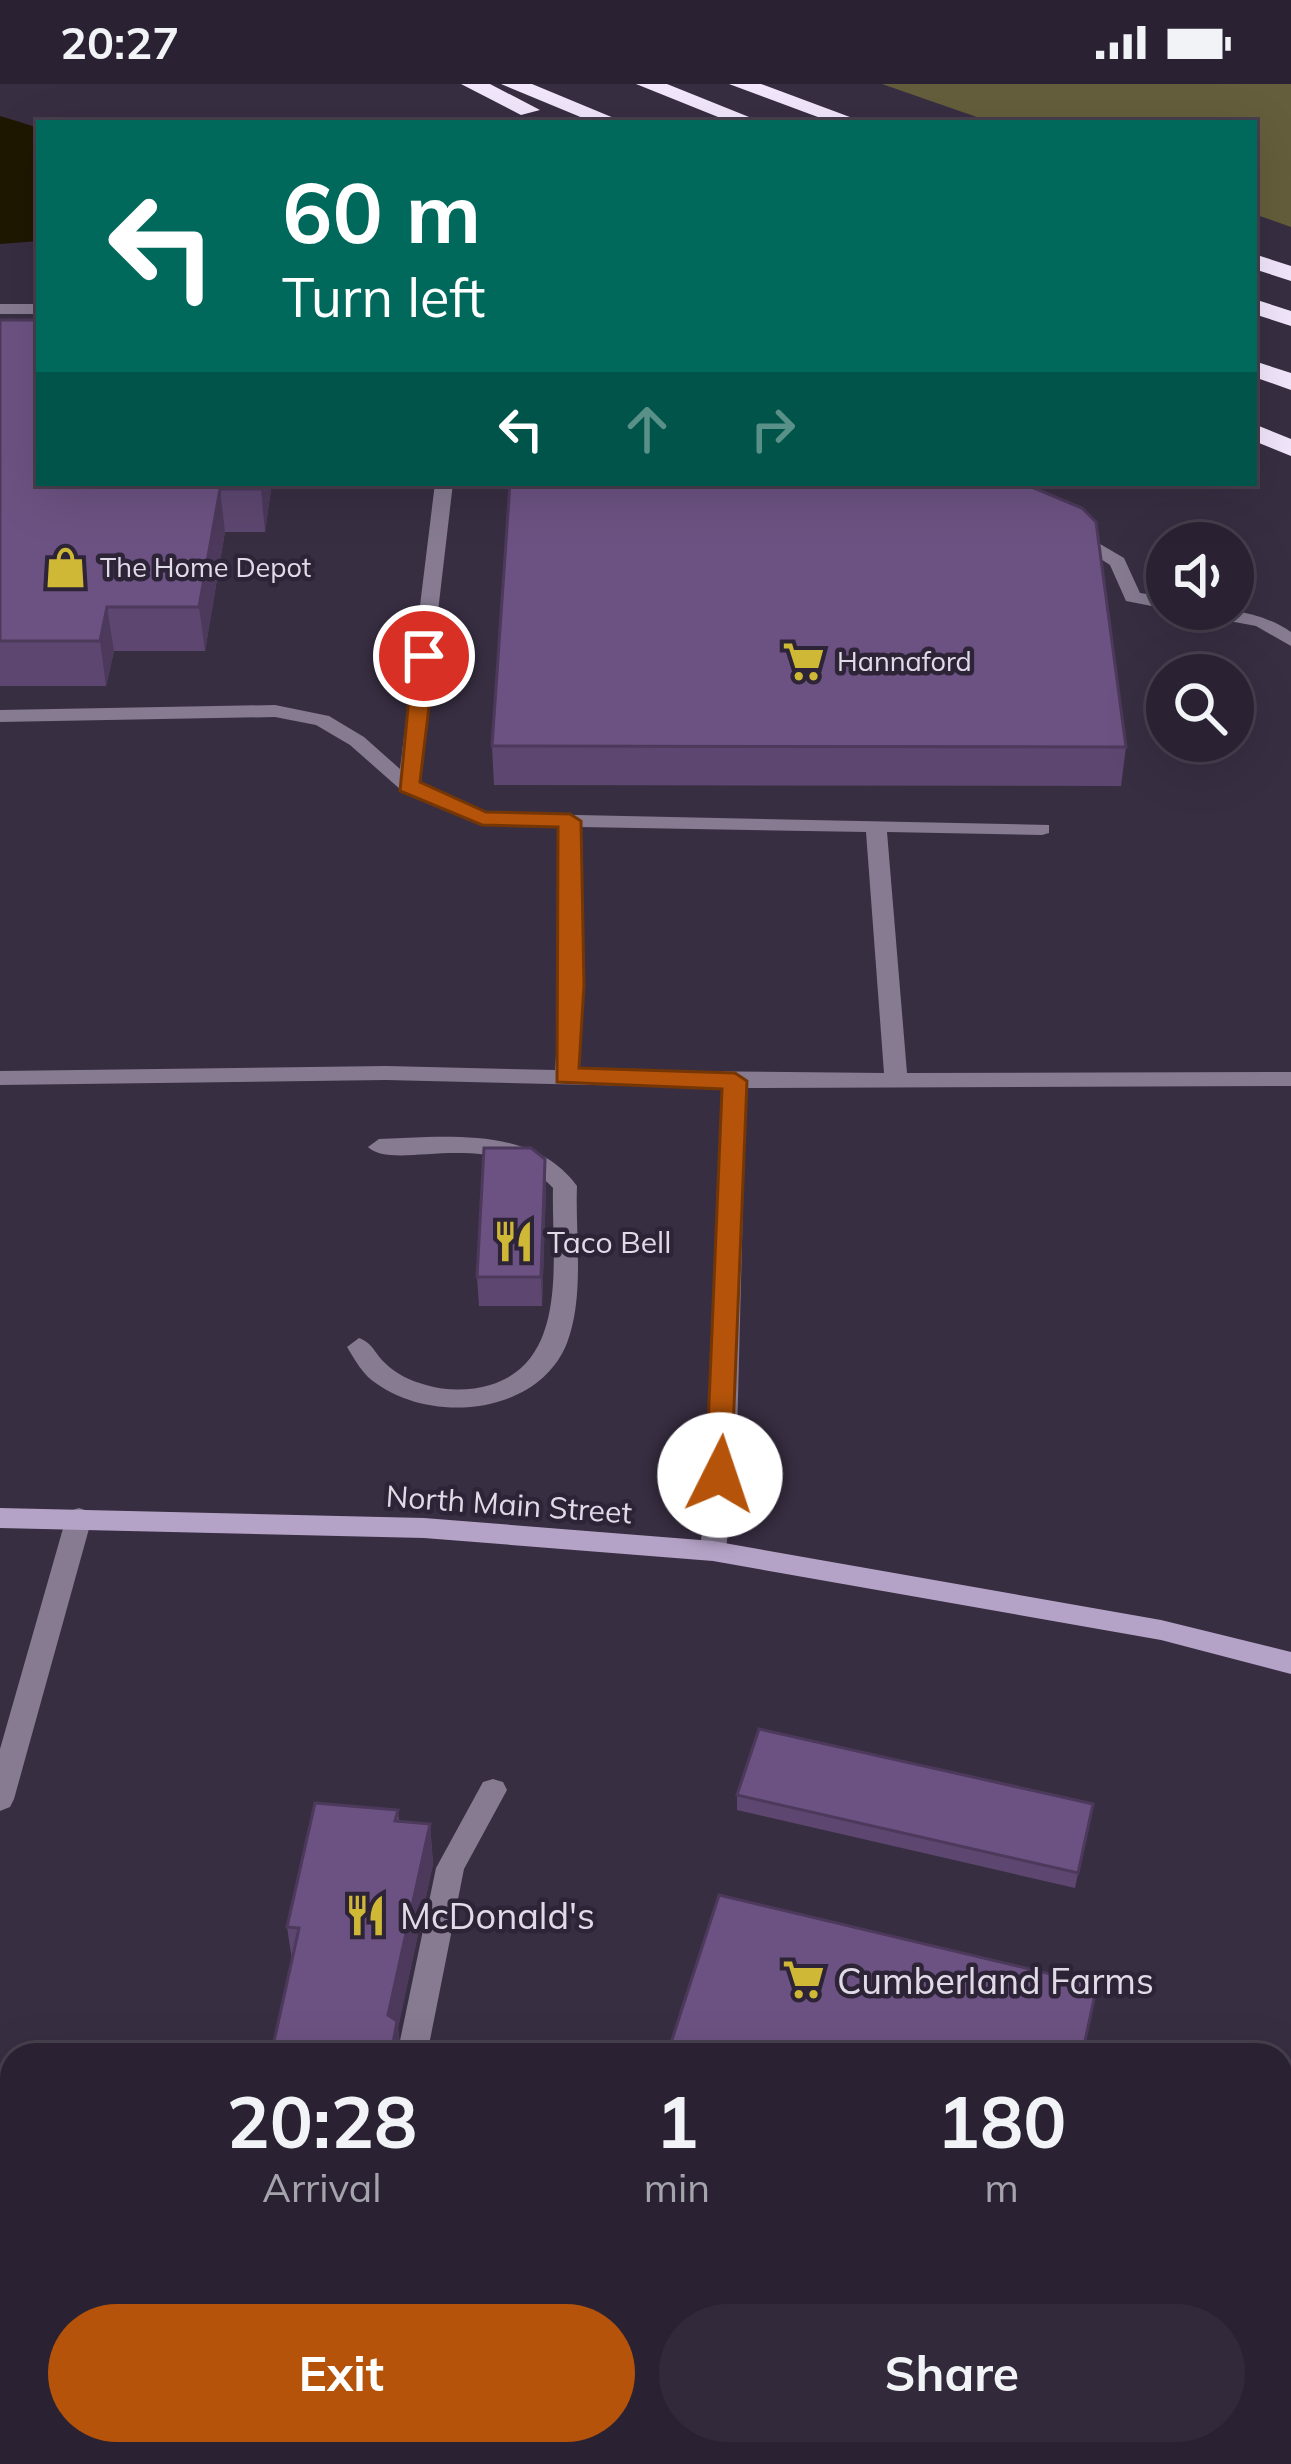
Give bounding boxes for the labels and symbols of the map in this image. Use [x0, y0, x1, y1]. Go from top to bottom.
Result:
shop icon: The Home Depot [43, 544, 89, 590]
place label: The Home Depot [100, 550, 311, 584]
pin [373, 605, 475, 707]
supermarket icon: Hannaford [780, 638, 826, 684]
place label: Hannaford [837, 644, 972, 678]
restaurant icon: Taco Bell [490, 1219, 536, 1265]
place label: Taco Bell [547, 1223, 671, 1261]
position arrow [657, 1412, 783, 1538]
street label: North Main Street [385, 1476, 633, 1532]
restaurant icon: McDonald's [343, 1892, 389, 1938]
place label: McDonald's [400, 1893, 595, 1938]
supermarket icon: Cumberland Farms [780, 1957, 826, 2003]
place label: Cumberland Farms [837, 1958, 1154, 2003]

